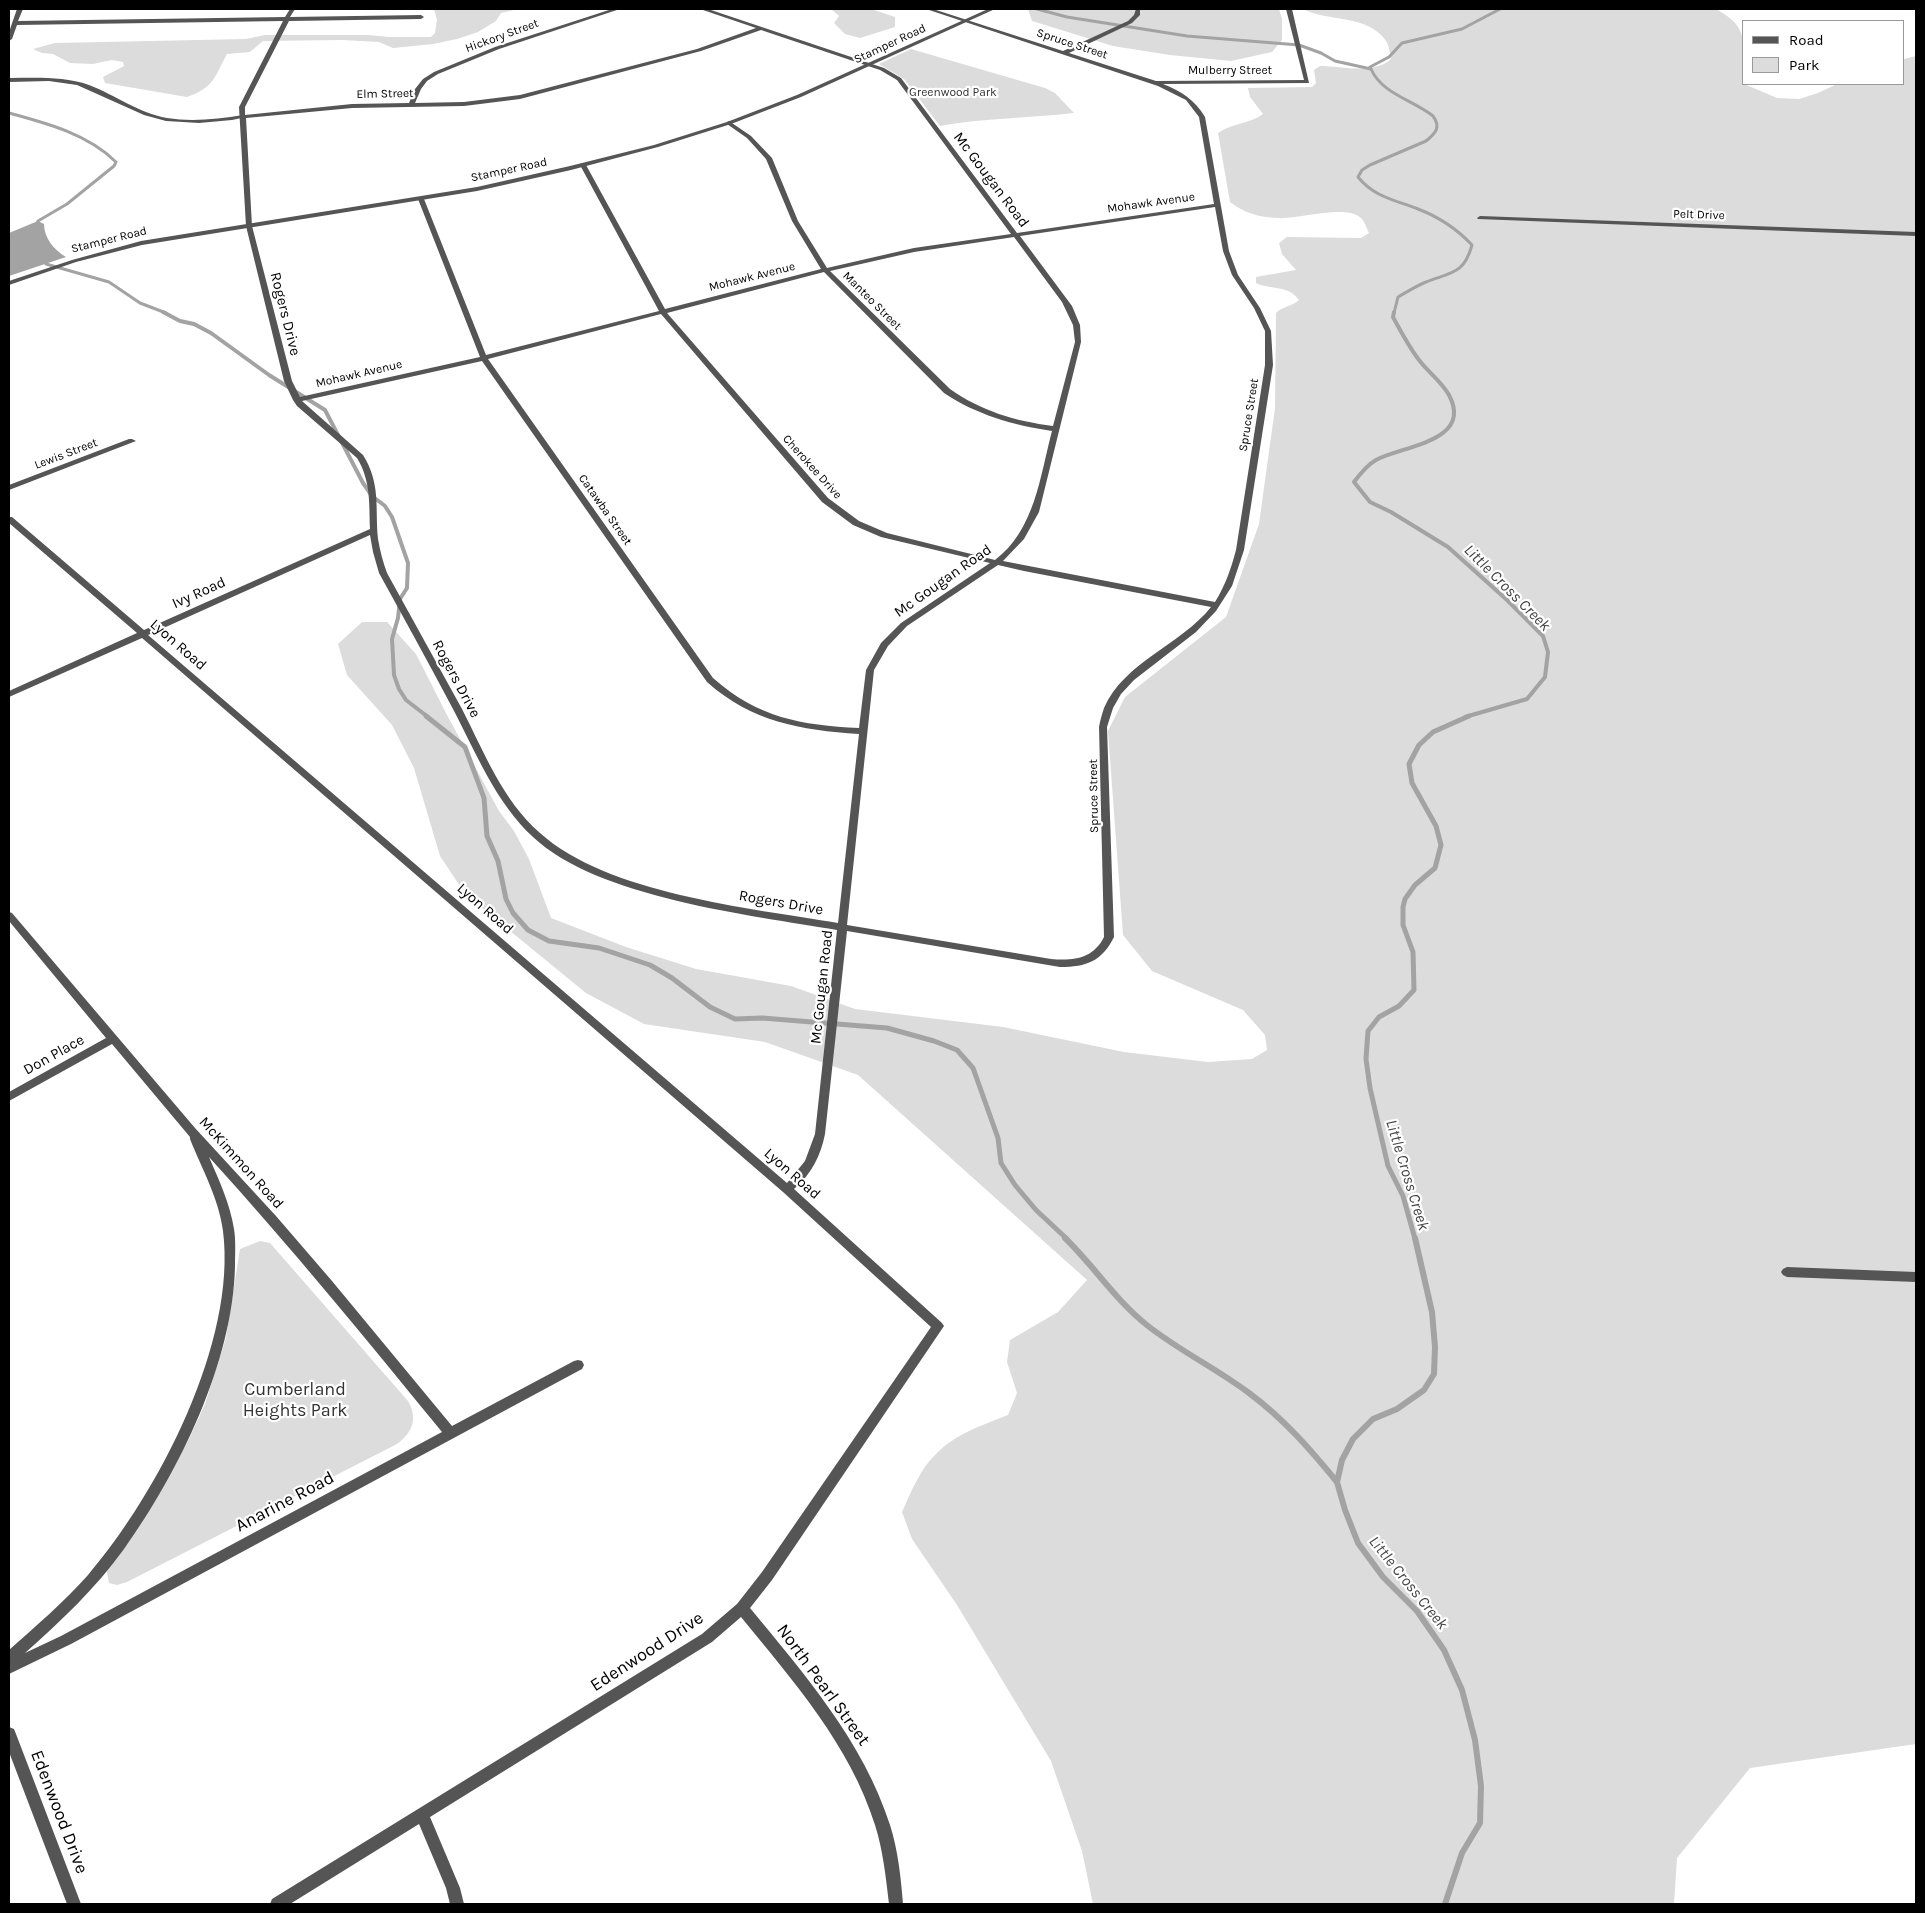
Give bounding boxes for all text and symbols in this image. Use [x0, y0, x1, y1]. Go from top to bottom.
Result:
street label: Hickory Street [463, 16, 541, 56]
legend [1742, 20, 1905, 85]
street label: Stamper Road [852, 21, 928, 67]
street label: Spruce Street [1035, 26, 1109, 62]
text: Road [1789, 31, 1824, 49]
text: Park [1789, 56, 1819, 74]
street label: Mulberry Street [1188, 64, 1272, 78]
street label: Elm Street [356, 86, 414, 102]
park label: Greenwood Park [909, 86, 997, 100]
street label: Mc Gougan Road [949, 129, 1033, 231]
street label: Stamper Road [470, 155, 548, 185]
street label: Mohawk Avenue [1106, 190, 1196, 216]
street label: Pelt Drive [1673, 207, 1725, 223]
street label: Stamper Road [70, 224, 148, 256]
street label: Mohawk Avenue [707, 259, 797, 295]
street label: Manteo Street [840, 269, 904, 333]
street label: Rogers Drive [266, 270, 304, 358]
street label: Mohawk Avenue [314, 357, 404, 391]
street label: Spruce Street [1236, 377, 1262, 453]
street label: Cherokee Drive [779, 432, 845, 502]
street label: Lewis Street [33, 435, 99, 473]
street label: Catawba Street [575, 472, 635, 548]
street label: Mc Gougan Road [891, 541, 995, 621]
water label: Little Cross Creek [1460, 541, 1554, 635]
street label: Ivy Road [169, 573, 229, 613]
street label: Lyon Road [146, 616, 210, 674]
street label: Rogers Drive [428, 637, 484, 721]
street label: Spruce Street [1086, 759, 1102, 833]
street label: Lyon Road [453, 880, 517, 938]
street label: Rogers Drive [737, 887, 825, 919]
street label: Mc Gougan Road [807, 929, 837, 1045]
street label: Don Place [20, 1031, 88, 1079]
street label: McKimmon Road [195, 1113, 287, 1213]
water label: Little Cross Creek [1381, 1117, 1433, 1233]
street label: Lyon Road [760, 1145, 824, 1203]
park label: Cumberland Heights Park [243, 1379, 347, 1422]
street label: Anarine Road [232, 1467, 338, 1537]
water label: Little Cross Creek [1364, 1532, 1452, 1634]
street label: Edenwood Drive [586, 1607, 708, 1697]
street label: North Pearl Street [772, 1620, 874, 1750]
street label: Edenwood Drive [26, 1747, 92, 1877]

